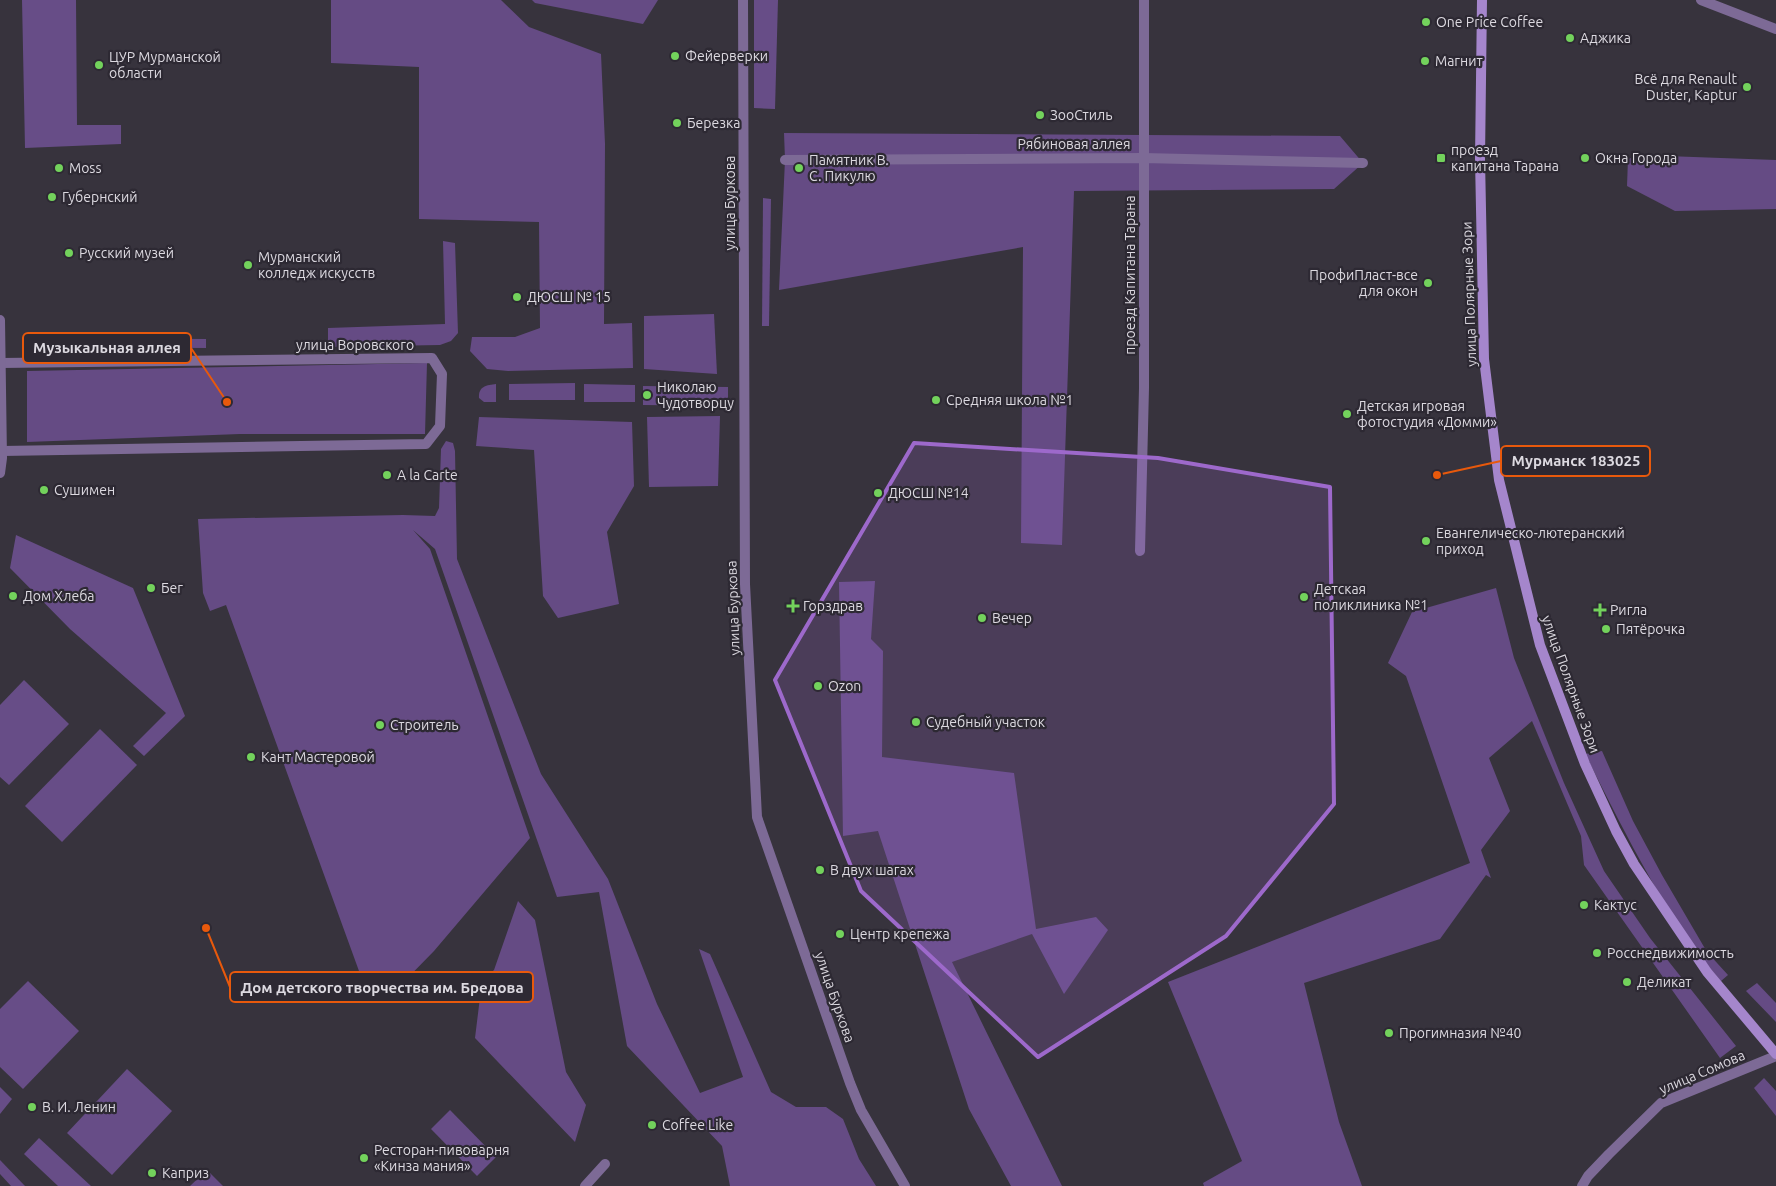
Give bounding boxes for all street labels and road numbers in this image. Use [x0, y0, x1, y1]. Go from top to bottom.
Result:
street label: Рябиновая аллея [1017, 136, 1131, 152]
street label: улица Буркова [722, 155, 738, 251]
street label: проезд Капитана Тарана [1122, 195, 1138, 355]
street label: улица Полярные Зори [1458, 221, 1480, 367]
street label: улица Воровского [296, 337, 414, 353]
street label: улица Буркова [723, 560, 743, 656]
street label: улица Полярные Зори [1539, 613, 1603, 755]
street label: улица Буркова [812, 949, 858, 1045]
street label: улица Сомова [1657, 1047, 1747, 1097]

